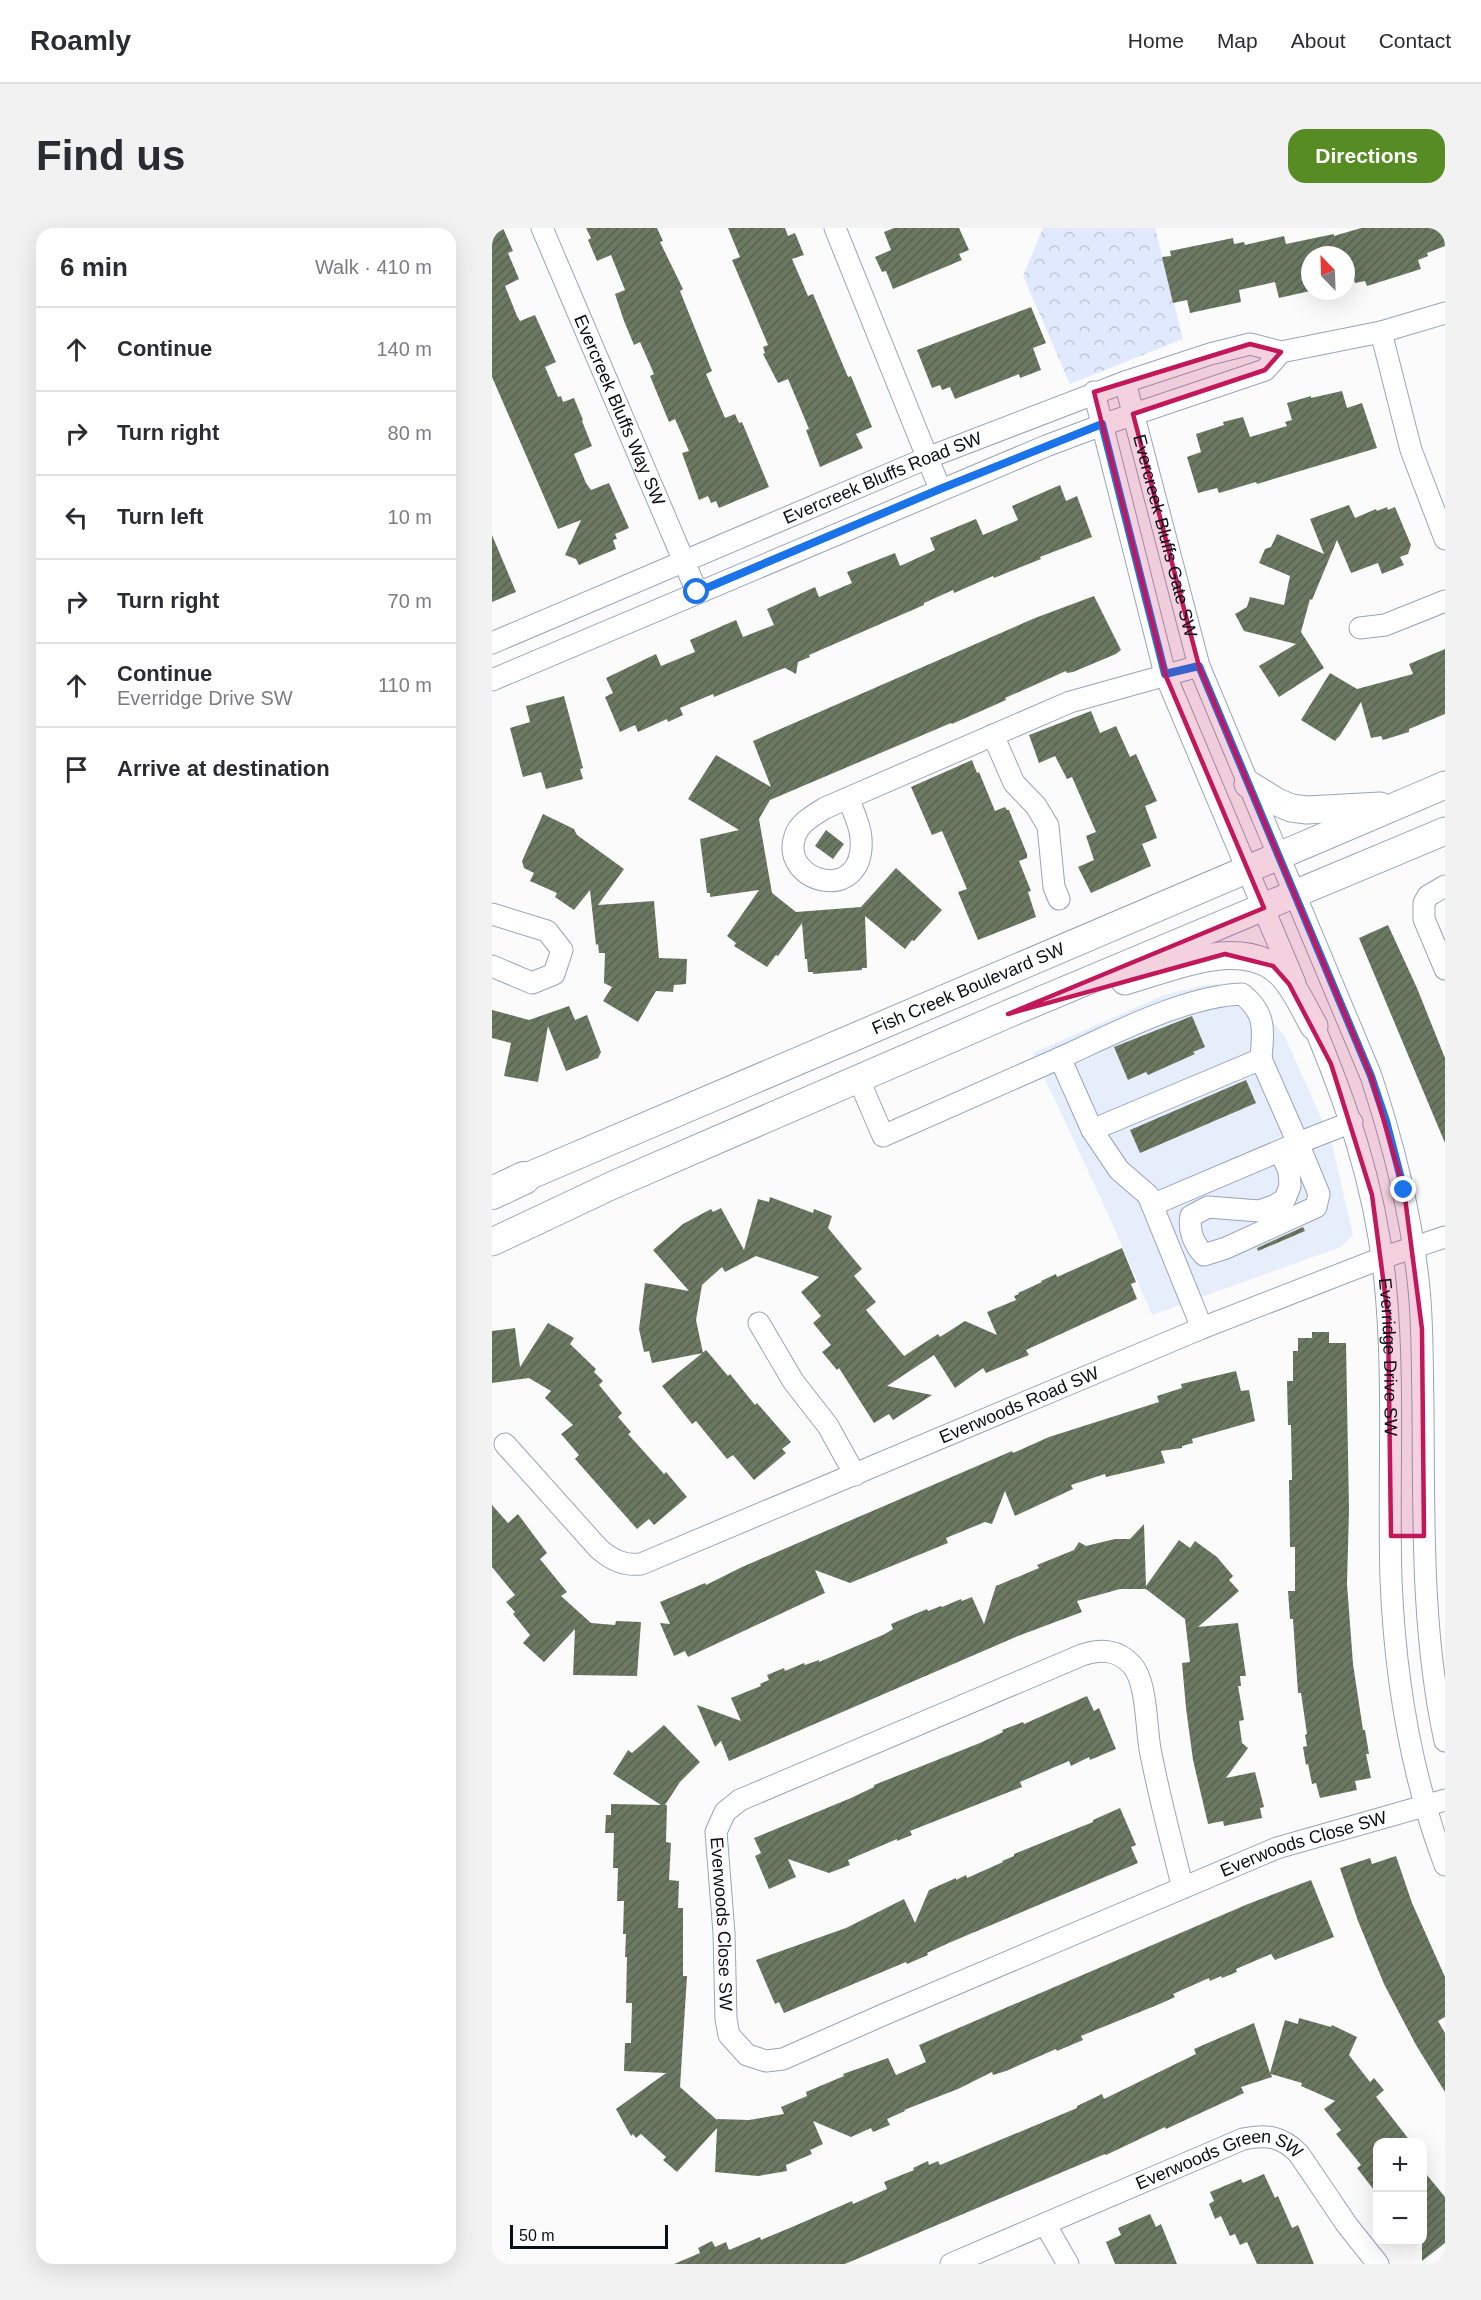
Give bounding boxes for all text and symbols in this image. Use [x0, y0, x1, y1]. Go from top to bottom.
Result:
text: Roamly [30, 25, 131, 56]
text: Home [1128, 29, 1184, 52]
text: Map [1217, 29, 1258, 52]
text: About [1291, 29, 1346, 52]
text: Contact [1379, 29, 1451, 52]
button: Directions [1288, 129, 1445, 183]
text: Find us [36, 132, 185, 179]
north arrow [1301, 246, 1355, 300]
text: 6 min [60, 252, 128, 282]
text: Walk · 410 m [315, 256, 432, 278]
street label: Evercreek Bluffs Way SW [570, 312, 669, 508]
icon: ahead [60, 333, 93, 366]
text: Continue [117, 336, 212, 361]
text: 140 m [376, 338, 432, 360]
icon: right [60, 417, 93, 450]
text: Turn right [117, 420, 219, 445]
text: 80 m [388, 422, 432, 444]
street label: Evercreek Bluffs Road SW [780, 428, 984, 528]
street label: Evercreek Bluffs Gate SW [1129, 432, 1201, 639]
icon: left [60, 501, 93, 534]
text: Turn left [117, 504, 203, 529]
text: 10 m [388, 506, 432, 528]
route start [683, 578, 709, 604]
icon: right [60, 585, 93, 618]
text: Turn right [117, 588, 219, 613]
text: 70 m [388, 590, 432, 612]
text: Continue [117, 661, 212, 686]
icon: ahead [60, 669, 93, 702]
text: 110 m [378, 674, 432, 696]
text: Everridge Drive SW [117, 687, 293, 709]
icon: arrive [60, 753, 93, 786]
text: Arrive at destination [117, 756, 330, 781]
street label: Fish Creek Boulevard SW [869, 939, 1067, 1038]
route end [1390, 1176, 1416, 1202]
street label: Everridge Drive SW [1375, 1277, 1401, 1436]
street label: Everwoods Road SW [936, 1363, 1102, 1447]
street label: Everwoods Close SW [1217, 1807, 1389, 1881]
street label: Everwoods Close SW [706, 1836, 736, 2011]
street label: Everwoods Green SW [1133, 2126, 1307, 2194]
map controls [1373, 2138, 1427, 2246]
button: + [1373, 2138, 1427, 2192]
button: − [1373, 2192, 1427, 2246]
scale bar [510, 2222, 668, 2250]
text: 50 m [519, 2227, 555, 2244]

